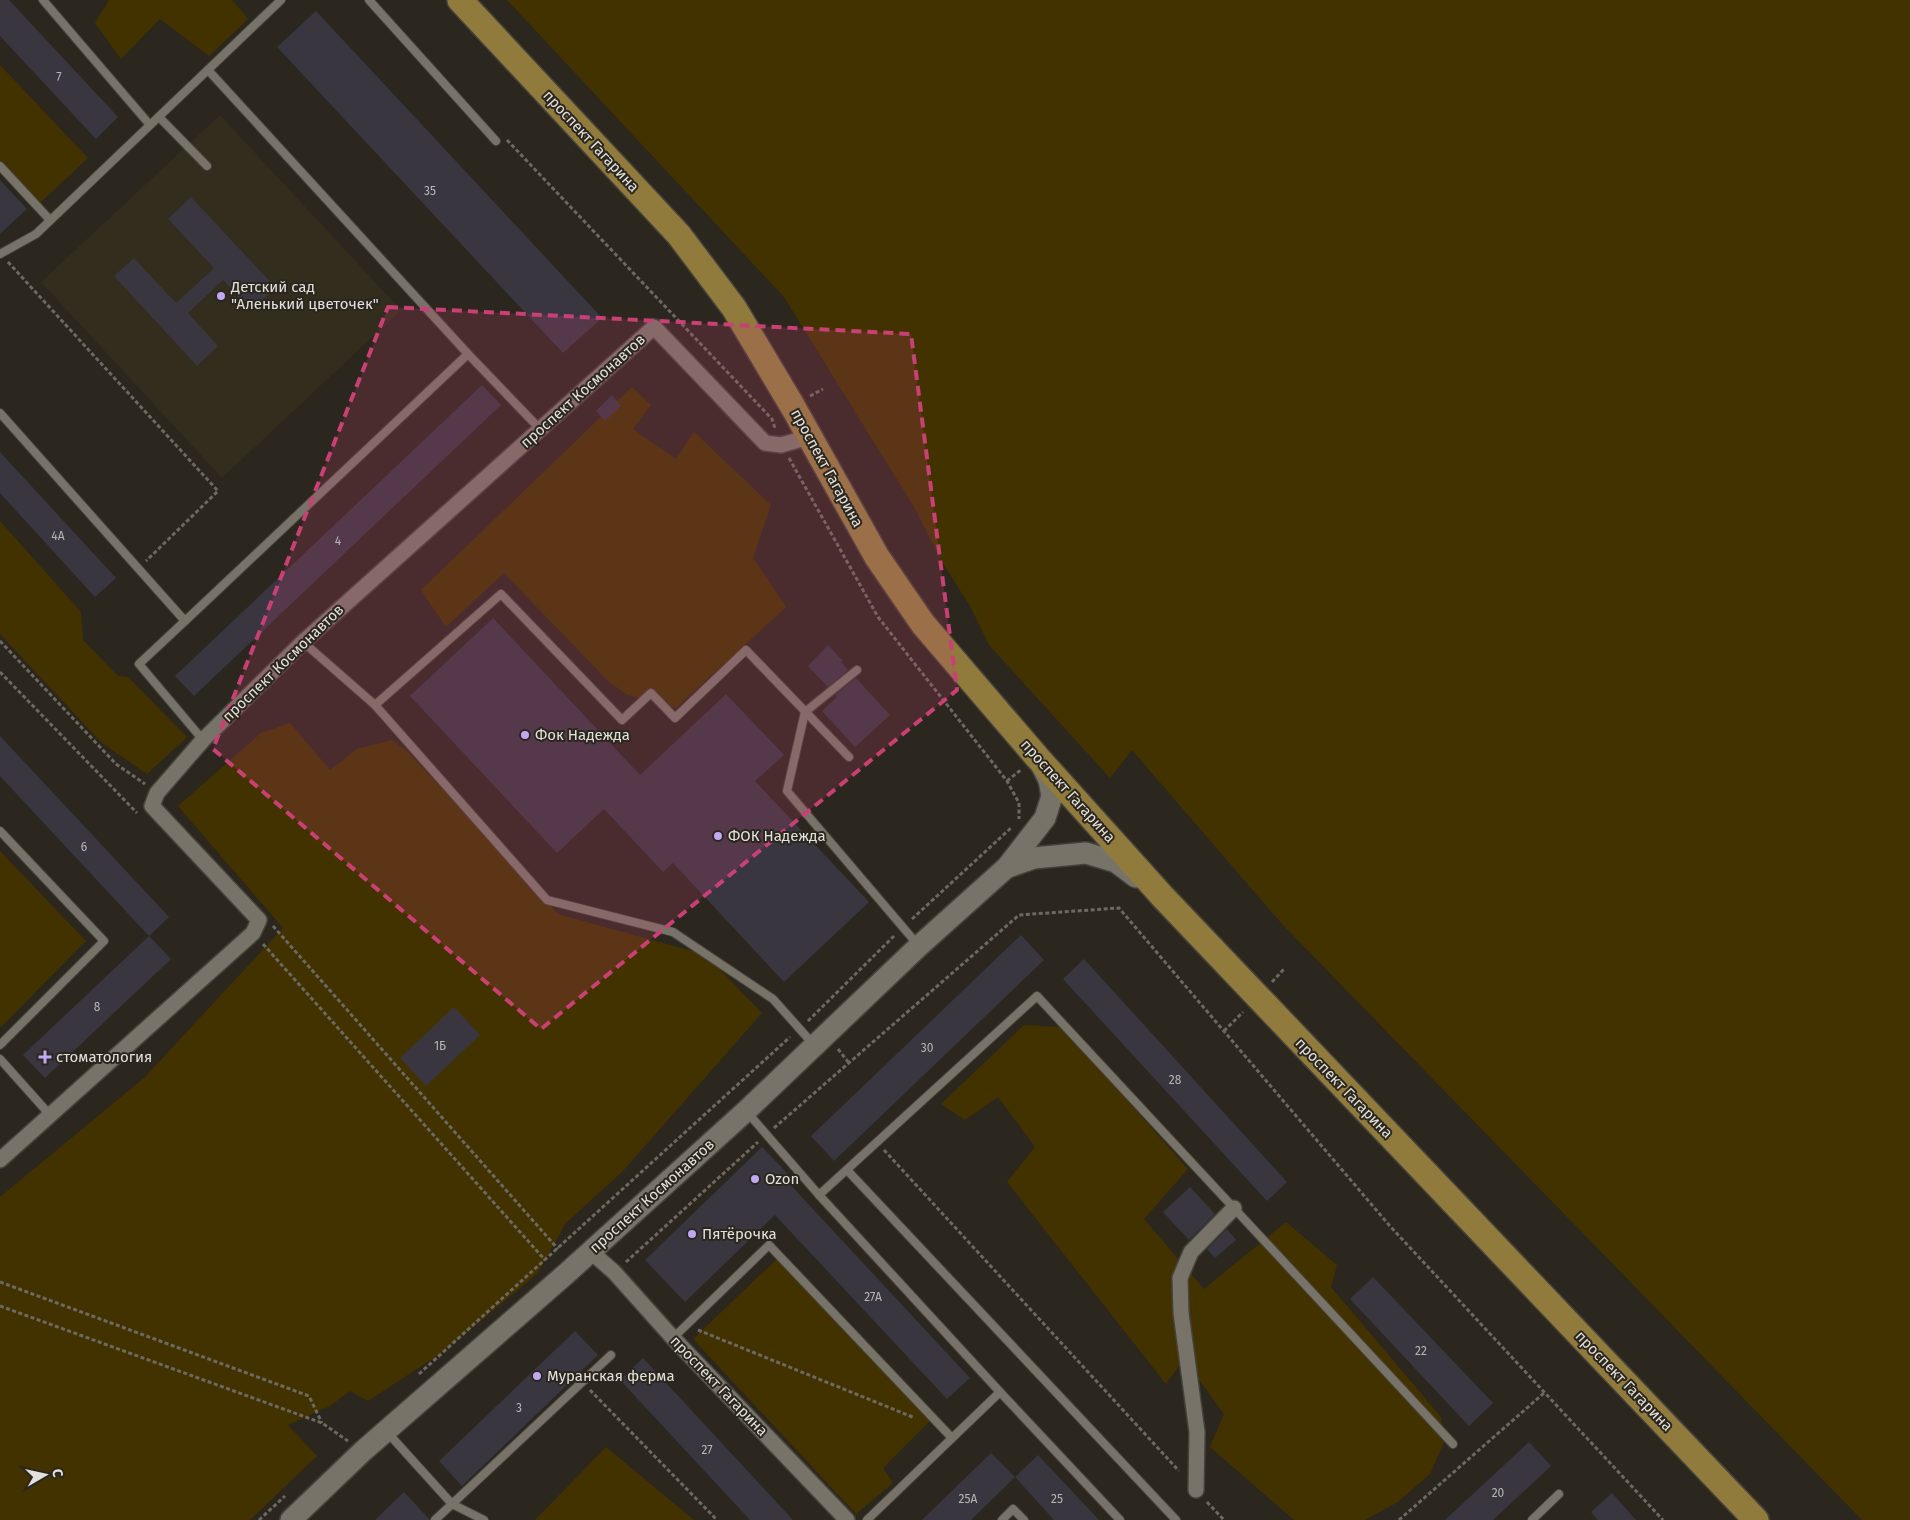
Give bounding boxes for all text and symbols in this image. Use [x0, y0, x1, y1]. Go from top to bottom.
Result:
house number: 7 [56, 70, 62, 84]
street label: проспект Гагарина [539, 86, 643, 196]
house number: 35 [424, 184, 436, 198]
place label: Детский сад "Аленький цветочек" [230, 278, 379, 313]
marker: Детский сад "Аленький цветочек" [215, 290, 227, 302]
street label: проспект Космонавтов [517, 330, 649, 452]
street label: проспект Гагарина [787, 406, 867, 530]
house number: 4А [51, 529, 65, 543]
house number: 4 [335, 534, 342, 548]
street label: проспект Космонавтов [219, 600, 347, 726]
place label: Фок Надежда [535, 726, 630, 744]
marker: Фок Надежда [519, 729, 531, 741]
street label: проспект Гагарина [1017, 736, 1119, 846]
place label: ФОК Надежда [728, 827, 826, 845]
marker: ФОК Надежда [712, 830, 724, 842]
house number: 6 [81, 840, 87, 854]
house number: 8 [94, 1000, 101, 1014]
street label: проспект Гагарина [1292, 1034, 1396, 1142]
house number: 1Б [434, 1039, 446, 1053]
house number: 30 [921, 1041, 934, 1055]
place label: стоматология [56, 1048, 152, 1066]
marker: стоматология [38, 1050, 52, 1064]
house number: 28 [1169, 1073, 1182, 1087]
street label: проспект Космонавтов [586, 1135, 718, 1257]
place label: Ozon [765, 1170, 799, 1188]
marker: Ozon [749, 1173, 761, 1185]
place label: Пятёрочка [702, 1225, 777, 1243]
marker: Пятёрочка [686, 1228, 698, 1240]
house number: 27А [864, 1290, 882, 1304]
street label: проспект Гагарина [1572, 1327, 1676, 1435]
street label: проспект Гагарина [667, 1332, 771, 1440]
house number: 22 [1415, 1344, 1427, 1358]
place label: Муранская ферма [547, 1367, 675, 1385]
marker: Муранская ферма [531, 1370, 543, 1382]
house number: 3 [516, 1401, 522, 1415]
house number: 27 [701, 1443, 713, 1457]
north arrow [20, 1450, 70, 1500]
text: С [48, 1468, 66, 1478]
house number: 20 [1492, 1486, 1505, 1500]
house number: 25А [959, 1492, 978, 1506]
house number: 25 [1051, 1492, 1063, 1506]

